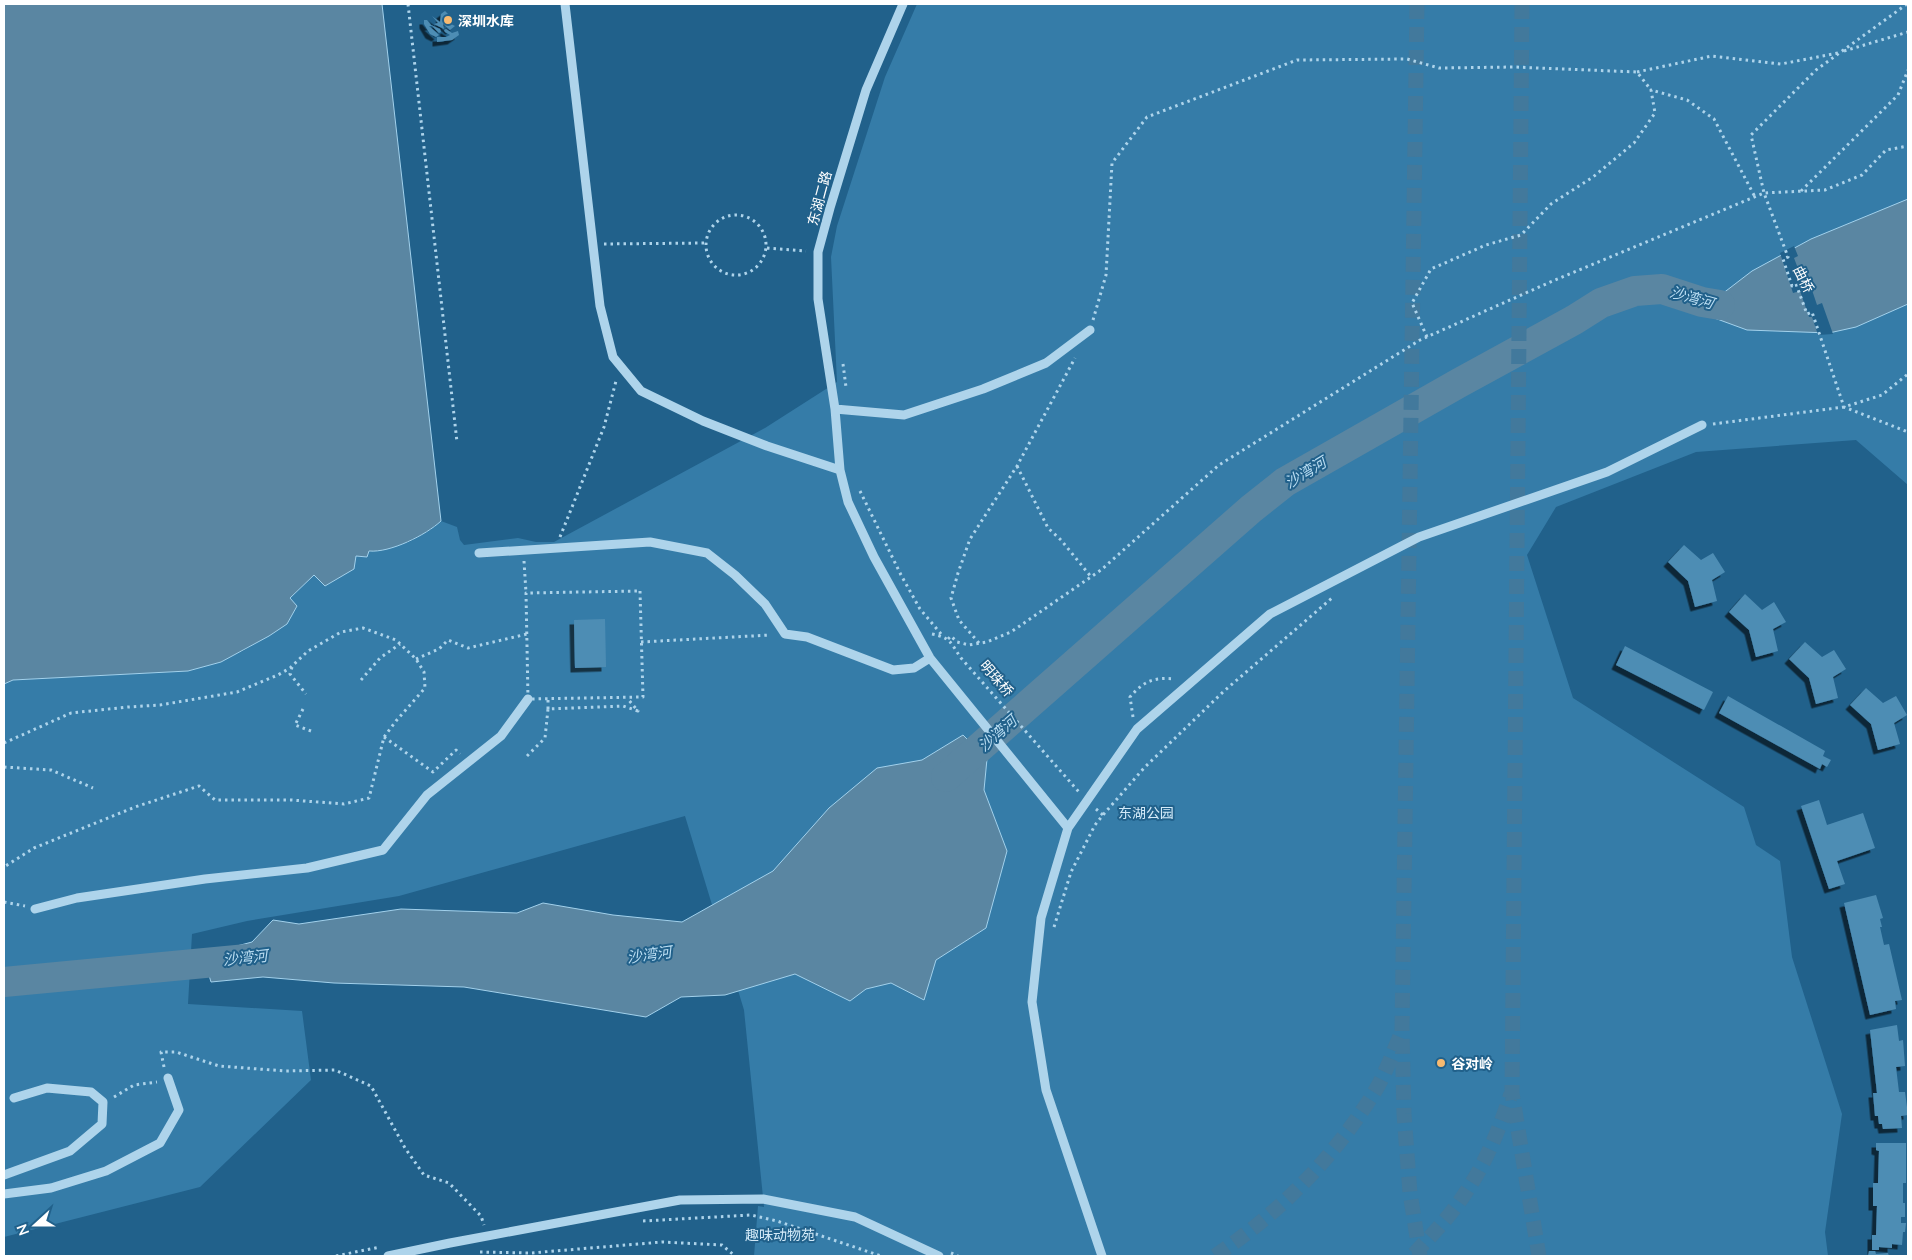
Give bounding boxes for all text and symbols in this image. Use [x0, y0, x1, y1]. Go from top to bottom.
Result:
place label: 深圳水库 [458, 12, 514, 29]
marker: 深圳水库 [442, 14, 454, 26]
street label: 东湖二路 [804, 169, 834, 227]
street label: 曲桥 [1790, 263, 1818, 295]
water label: 沙湾河 [1668, 282, 1719, 313]
water label: 沙湾河 [1281, 451, 1331, 491]
street label: 明珠桥 [977, 657, 1017, 699]
water label: 沙湾河 [974, 709, 1022, 755]
park label: 东湖公园 [1118, 804, 1174, 821]
water label: 沙湾河 [625, 942, 675, 966]
water label: 沙湾河 [222, 945, 271, 968]
place label: 谷对岭 [1451, 1055, 1493, 1072]
marker: 谷对岭 [1435, 1057, 1447, 1069]
north arrow [10, 1200, 60, 1250]
text: N [13, 1222, 32, 1238]
park label: 趣味动物苑 [745, 1226, 815, 1243]

